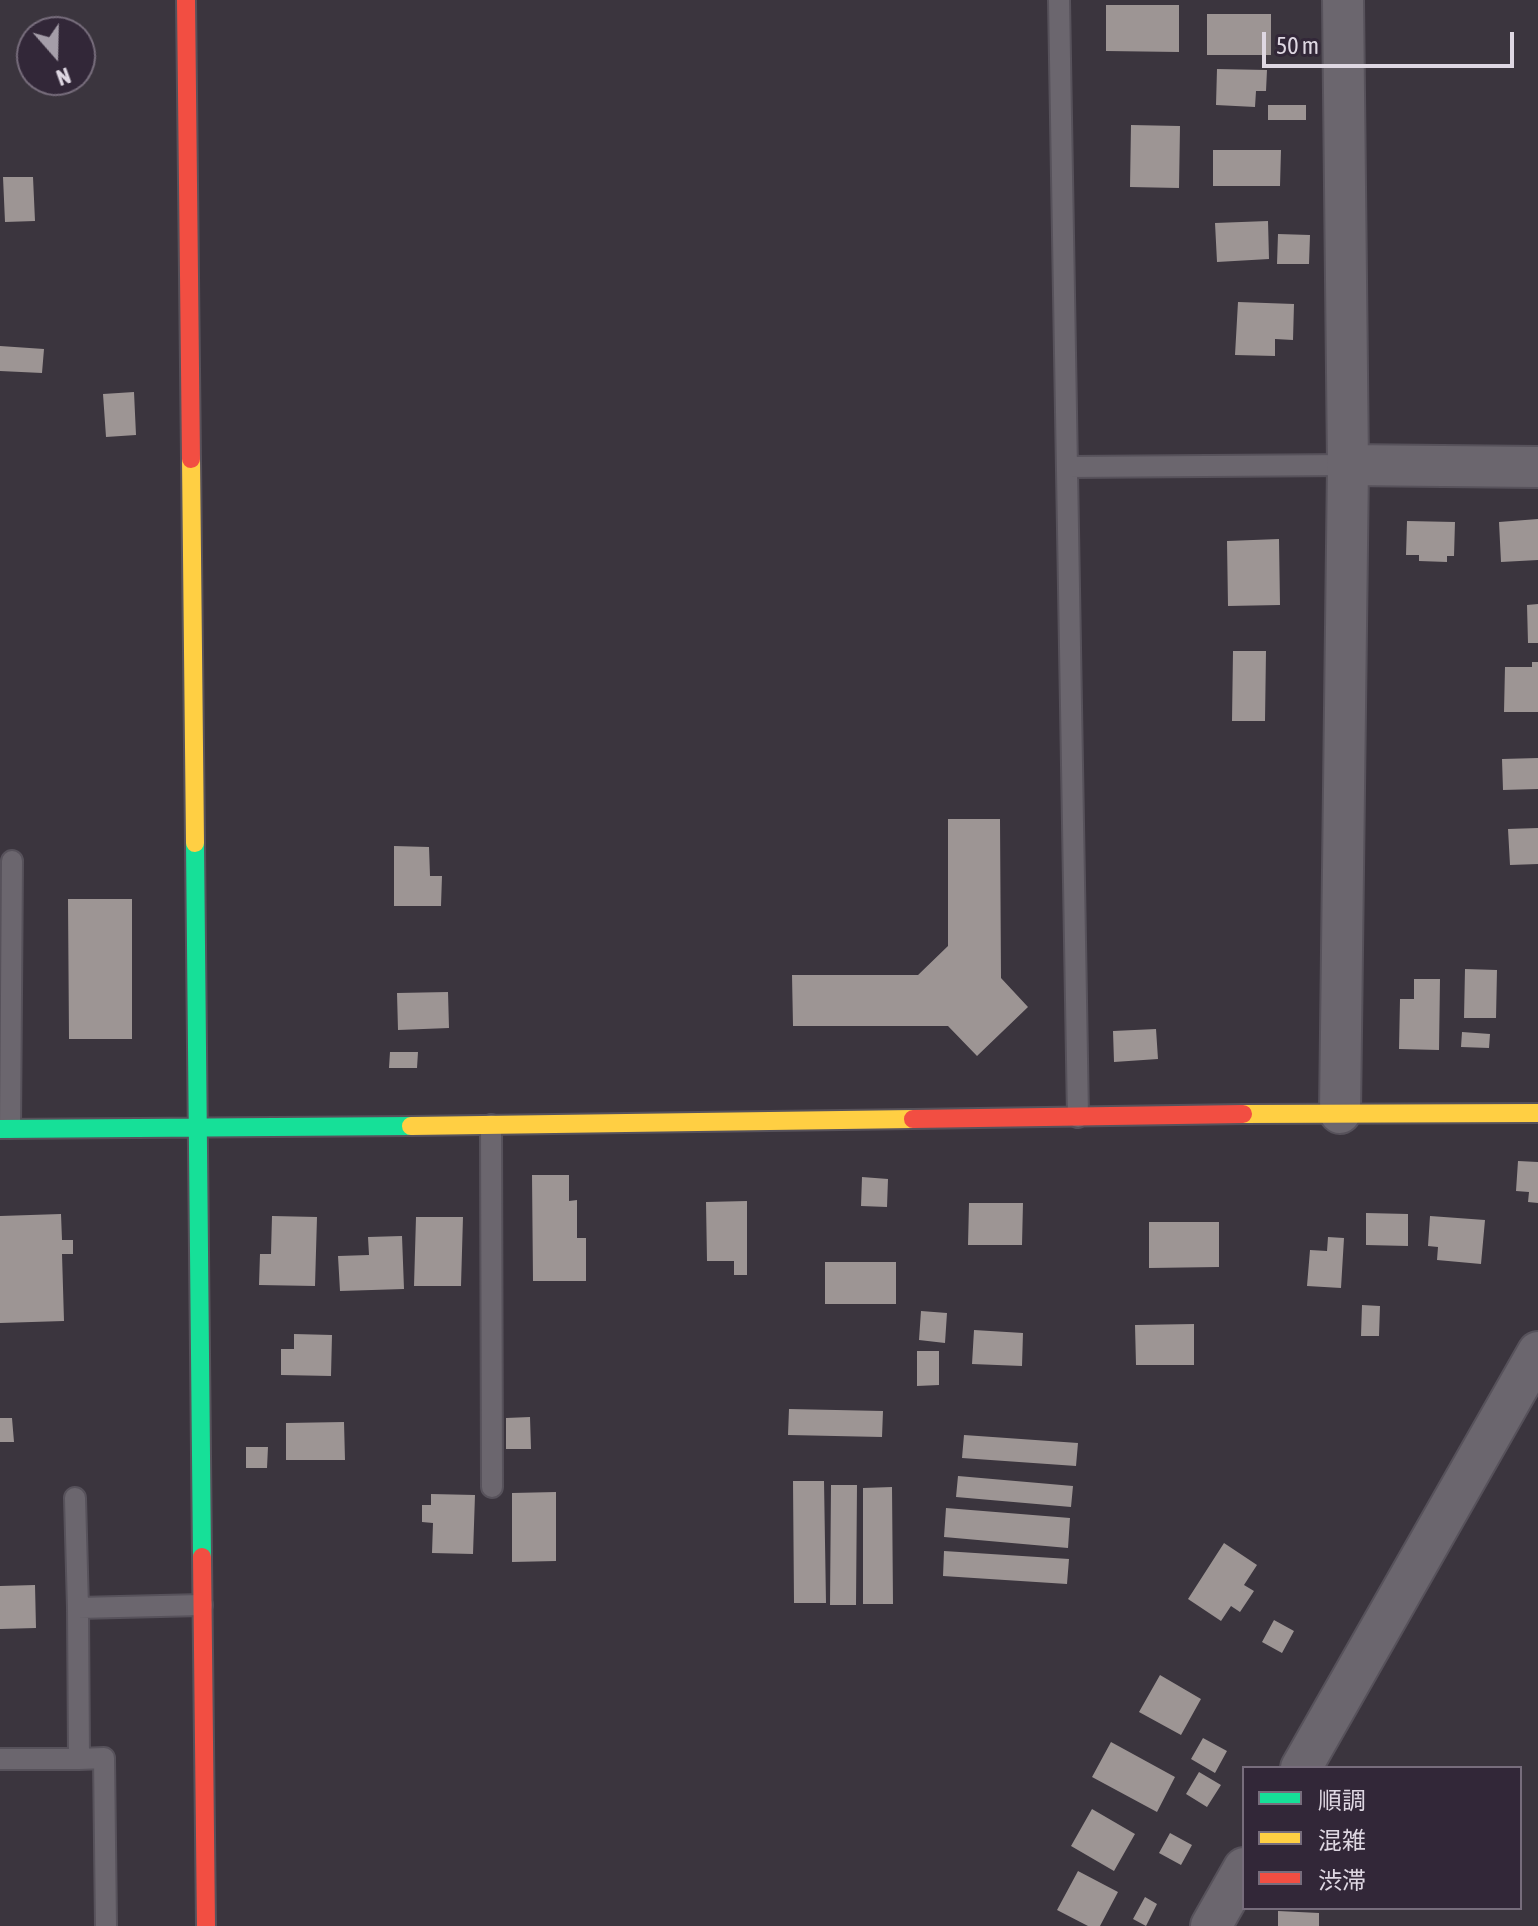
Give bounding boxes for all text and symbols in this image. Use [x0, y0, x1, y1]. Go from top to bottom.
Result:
north arrow [16, 16, 96, 96]
scale bar [1266, 16, 1518, 66]
text: 50 m [1276, 32, 1319, 59]
text: N [53, 62, 74, 91]
legend [1242, 1766, 1522, 1910]
text: 順調 [1318, 1787, 1366, 1814]
text: 混雑 [1318, 1827, 1366, 1854]
text: 渋滞 [1318, 1867, 1366, 1894]

